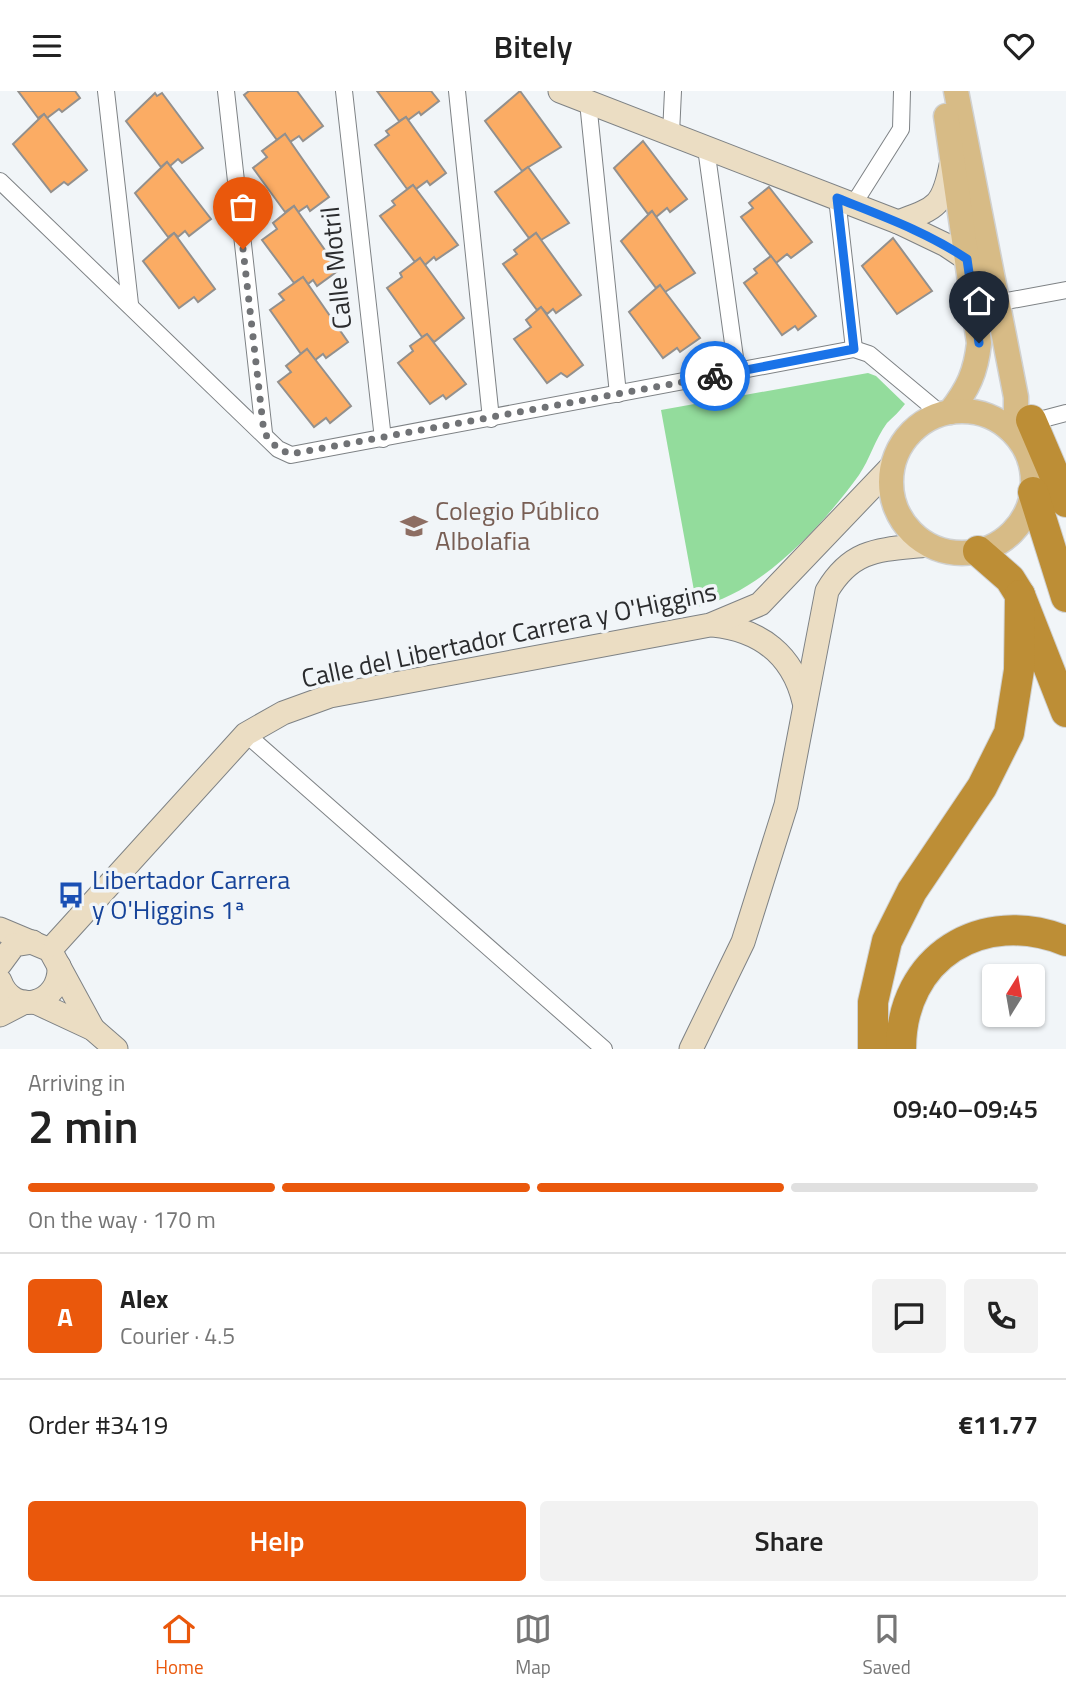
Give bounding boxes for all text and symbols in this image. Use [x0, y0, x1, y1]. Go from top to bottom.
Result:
text: Bitely [494, 22, 572, 70]
icon: menu [28, 27, 66, 65]
icon: heart [1000, 27, 1038, 65]
pin [213, 177, 273, 249]
icon: bag [224, 188, 262, 226]
street label: Calle Motril [310, 205, 361, 331]
pin [949, 271, 1009, 343]
icon: home [960, 282, 998, 320]
courier [680, 341, 750, 411]
icon: bike [696, 357, 734, 395]
place label: Colegio Público Albolafia [435, 491, 600, 560]
school or university icon: Colegio Público Albolafia [399, 511, 429, 541]
street label: Calle del Libertador Carrera y O'Higgins [298, 571, 720, 698]
place label: Libertador Carrera y O'Higgins 1ª [92, 860, 290, 929]
bus stop icon: Libertador Carrera y O'Higgins 1ª [56, 880, 86, 910]
north arrow [982, 964, 1045, 1027]
map controls [982, 964, 1045, 1027]
text: Arriving in [28, 1065, 125, 1100]
text: 09:40–09:45 [893, 1089, 1038, 1128]
text: 2 min [28, 1091, 139, 1161]
text: On the way · 170 m [28, 1202, 216, 1237]
text: Alex [120, 1279, 168, 1318]
button: chat [872, 1279, 946, 1353]
button: phone [964, 1279, 1038, 1353]
text: A [57, 1297, 73, 1336]
text: Courier · 4.5 [120, 1318, 235, 1353]
text: Order #3419 [28, 1405, 168, 1444]
text: €11.77 [959, 1405, 1038, 1444]
button: Help [28, 1501, 526, 1581]
button: Share [540, 1501, 1038, 1581]
tab: Home [155, 1610, 203, 1681]
tab: Map [514, 1610, 552, 1681]
tab: Saved [862, 1610, 911, 1681]

